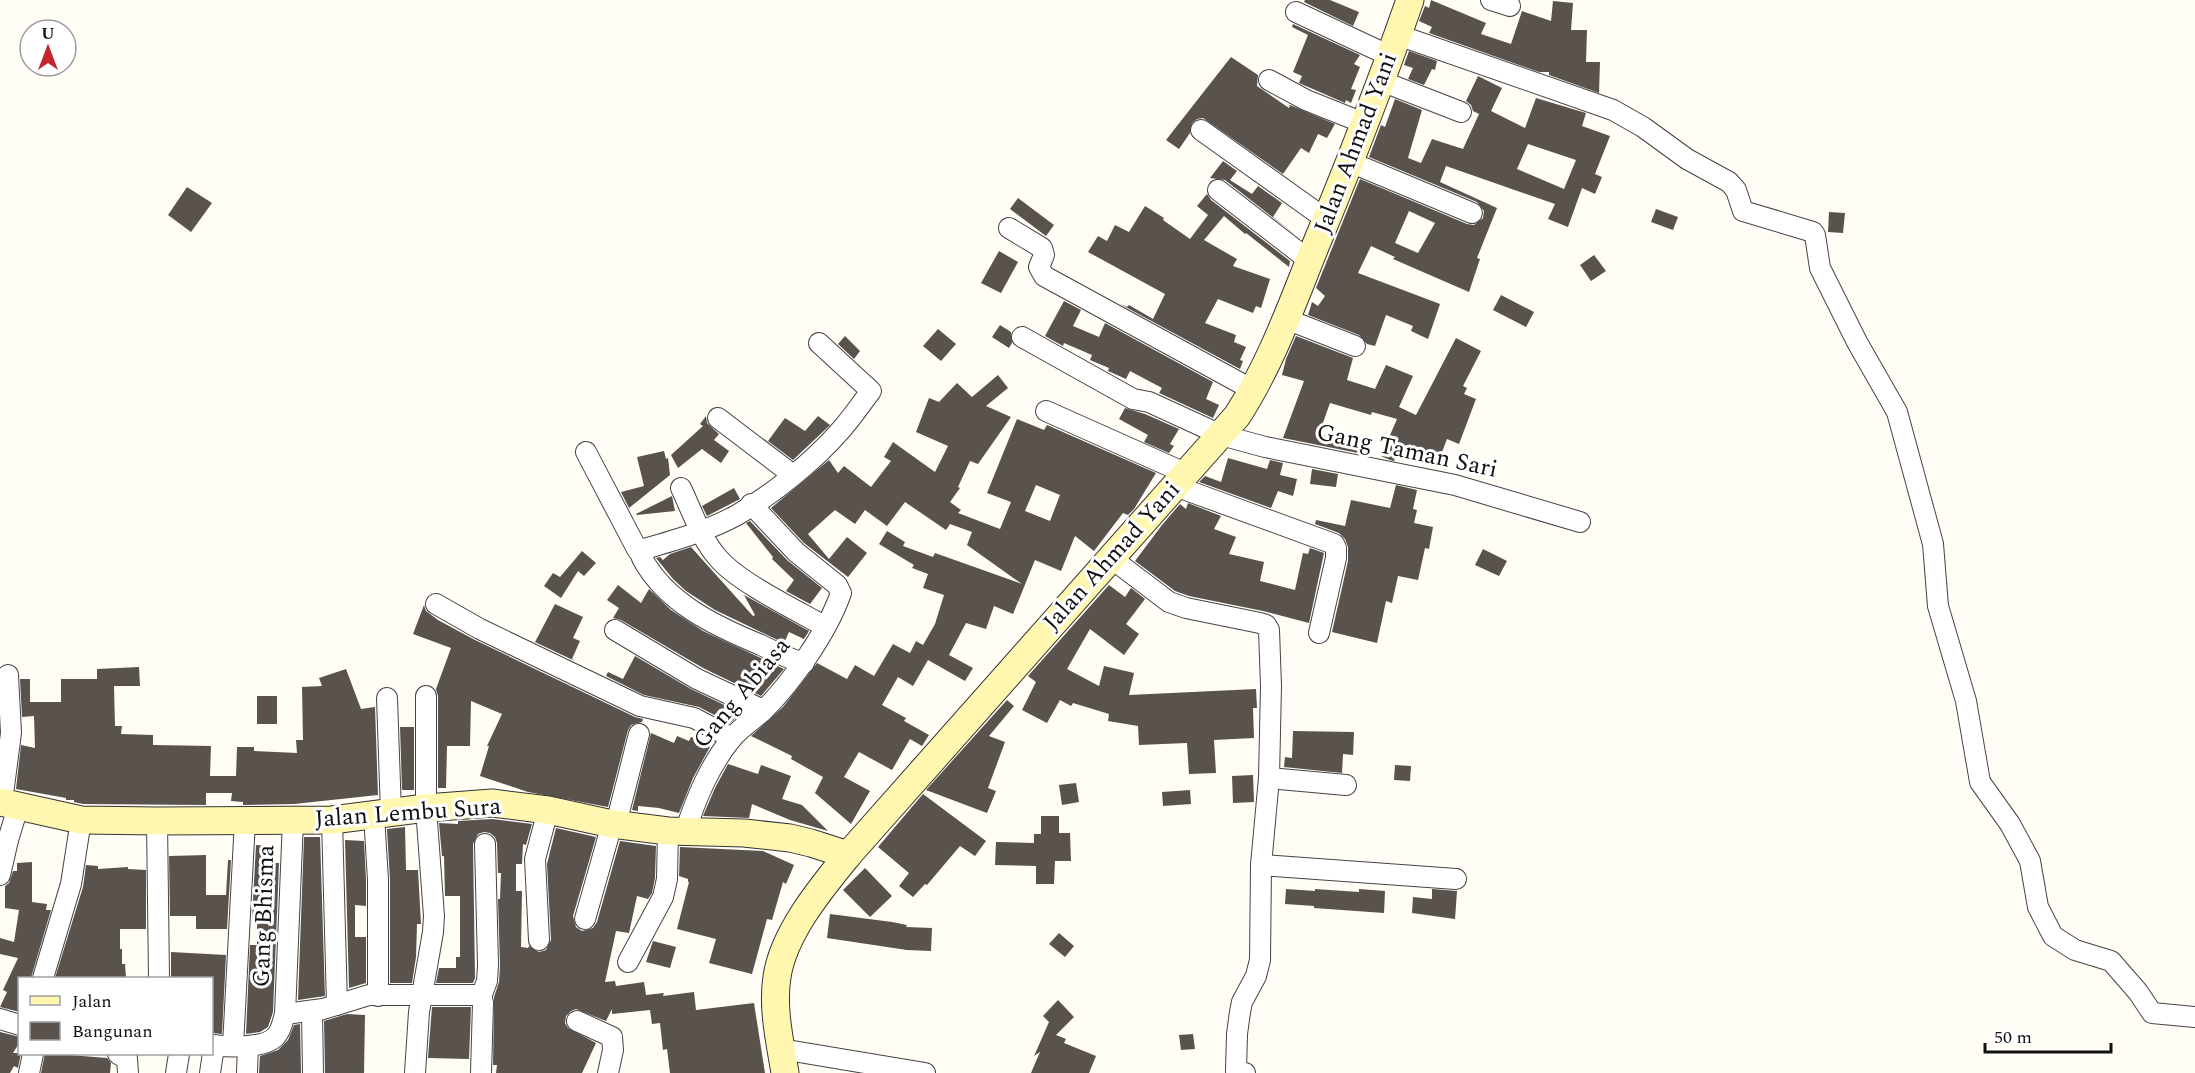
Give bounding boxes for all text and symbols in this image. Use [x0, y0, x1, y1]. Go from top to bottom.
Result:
north arrow [18, 18, 78, 78]
text: U [41, 22, 55, 46]
street label: Jalan Ahmad Yani [1305, 47, 1407, 239]
street label: Gang Taman Sari [1313, 414, 1501, 488]
street label: Jalan Ahmad Yani [1035, 473, 1189, 639]
street label: Gang Abiasa [685, 629, 799, 756]
street label: Jalan Lembu Sura [314, 789, 503, 837]
street label: Gang Bhisma [244, 844, 284, 988]
legend [18, 977, 213, 1055]
text: Jalan [72, 988, 112, 1015]
scale bar [1985, 1016, 2111, 1054]
text: Bangunan [72, 1018, 153, 1045]
text: 50 m [1994, 1024, 2032, 1051]

